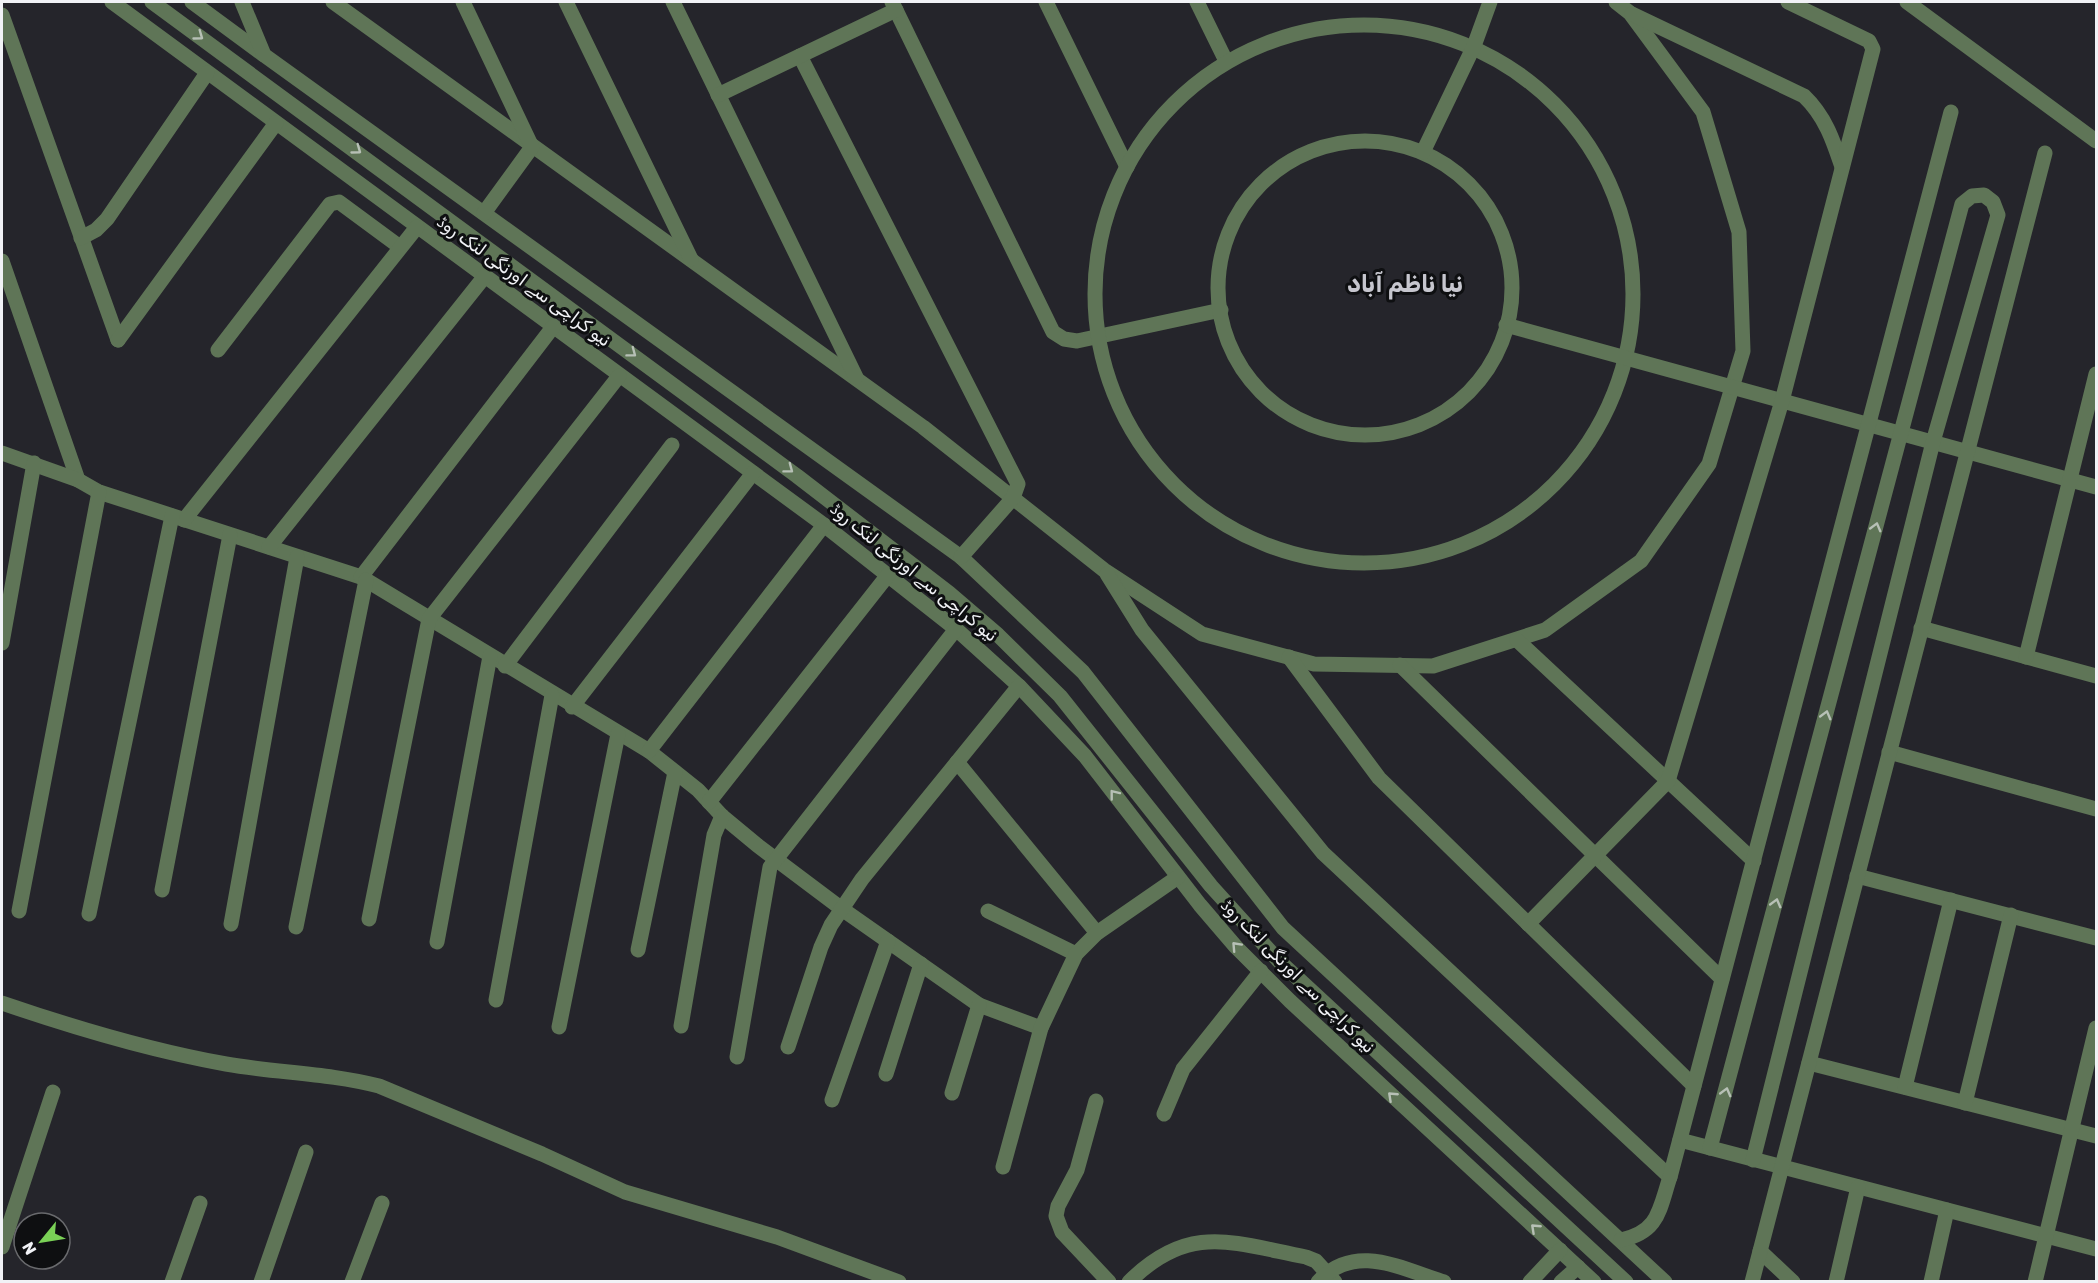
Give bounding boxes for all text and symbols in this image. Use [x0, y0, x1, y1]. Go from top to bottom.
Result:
one-way arrow [192, 29, 203, 40]
one-way arrow [350, 143, 361, 154]
street label: نیو کراچی سے اورنگی لنک روڈ [433, 211, 615, 351]
district label: نیا ناظم آباد [1347, 270, 1463, 300]
one-way arrow [626, 346, 637, 357]
one-way arrow [782, 462, 793, 473]
street label: نیو کراچی سے اورنگی لنک روڈ [826, 498, 1002, 646]
one-way arrow [1869, 522, 1881, 532]
one-way arrow [1819, 710, 1831, 721]
one-way arrow [1110, 790, 1121, 801]
street label: نیو کراچی سے اورنگی لنک روڈ [1216, 894, 1380, 1058]
one-way arrow [1768, 899, 1781, 909]
one-way arrow [1232, 942, 1243, 953]
one-way arrow [1718, 1087, 1731, 1097]
one-way arrow [1388, 1092, 1399, 1103]
north arrow [12, 1211, 72, 1271]
one-way arrow [1532, 1224, 1543, 1235]
text: N [18, 1239, 41, 1258]

